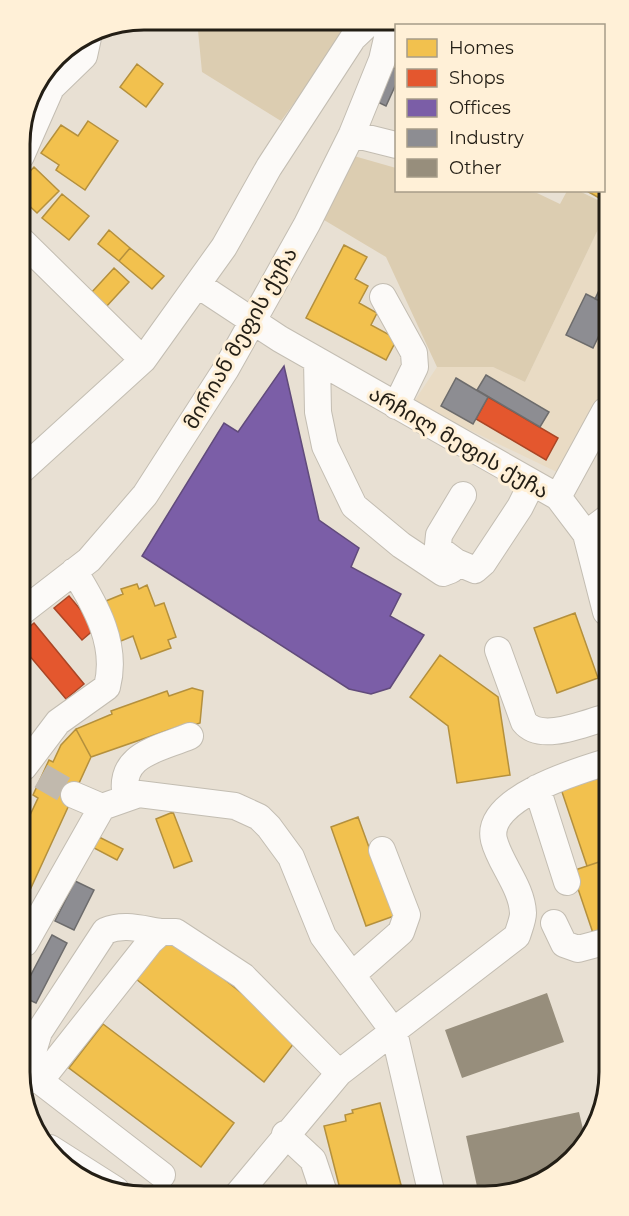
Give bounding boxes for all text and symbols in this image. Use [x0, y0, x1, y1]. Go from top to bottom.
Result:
legend [395, 24, 605, 192]
text: Homes [449, 37, 514, 59]
text: Shops [449, 67, 505, 89]
text: Offices [449, 97, 511, 119]
text: Industry [449, 127, 524, 149]
text: Other [449, 157, 502, 179]
street label: მირიან მეფის ქუჩა [178, 243, 302, 433]
street label: არჩილ მეფის ქუჩა [364, 380, 553, 505]

